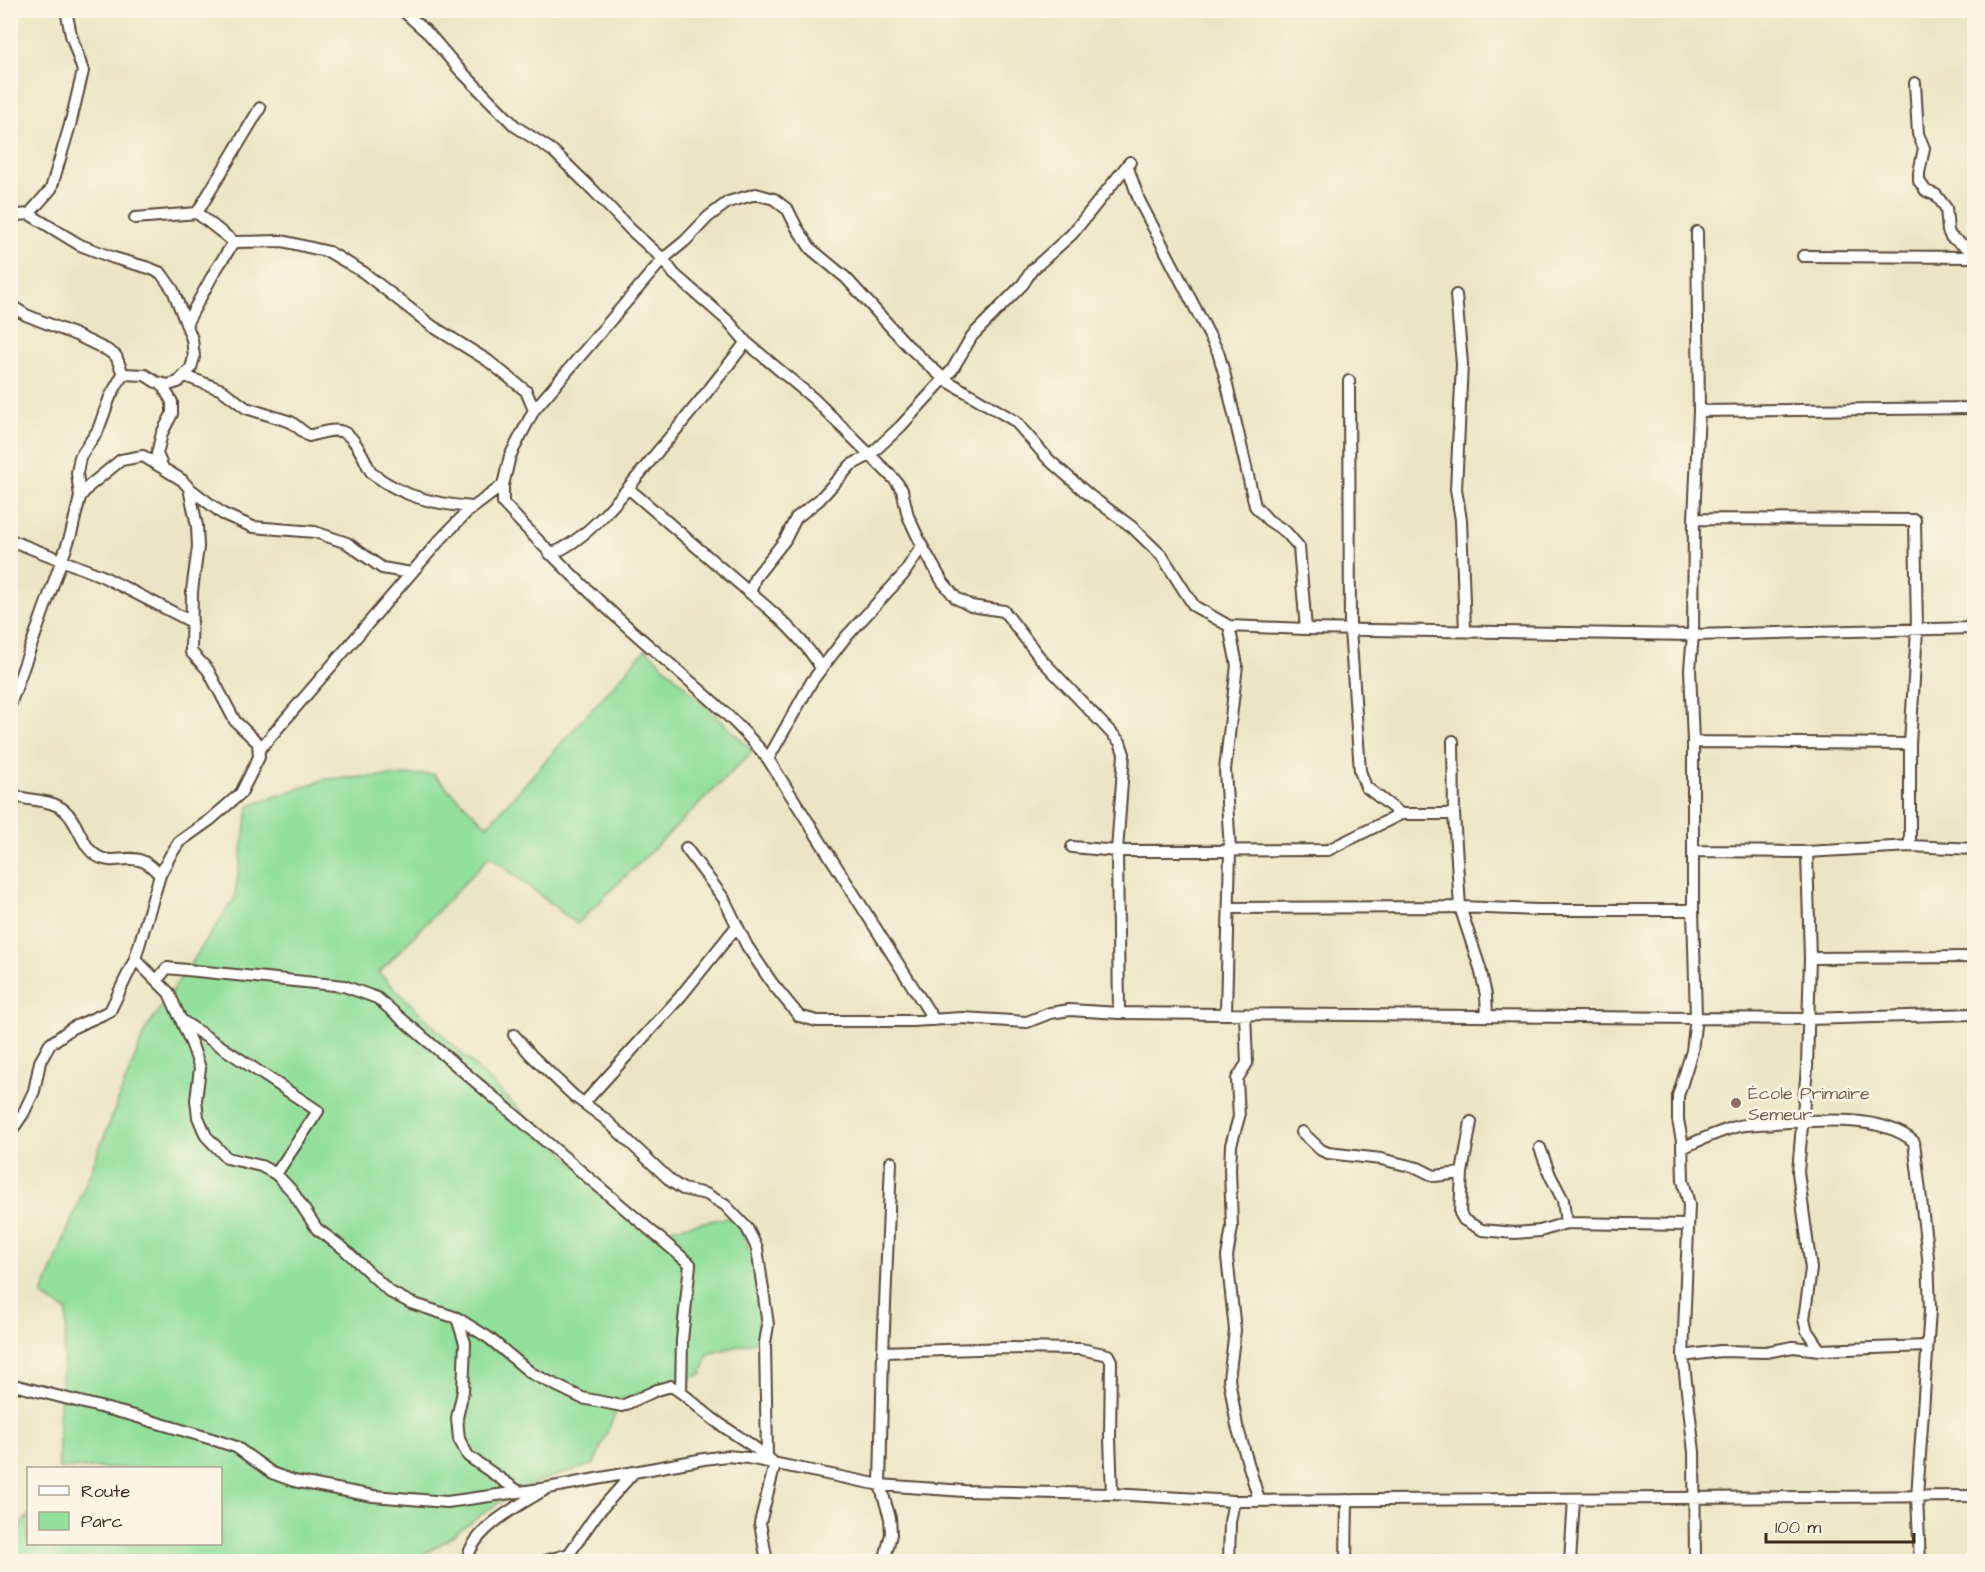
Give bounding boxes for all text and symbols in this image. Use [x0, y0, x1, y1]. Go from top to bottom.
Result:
place label: École Primaire Semeur [1748, 1081, 1870, 1127]
marker: École Primaire Semeur [1729, 1096, 1743, 1110]
legend [27, 1467, 222, 1545]
text: Route [81, 1479, 130, 1504]
scale bar [1766, 1506, 1914, 1544]
text: Parc [81, 1509, 123, 1534]
text: 100 m [1775, 1515, 1821, 1540]

